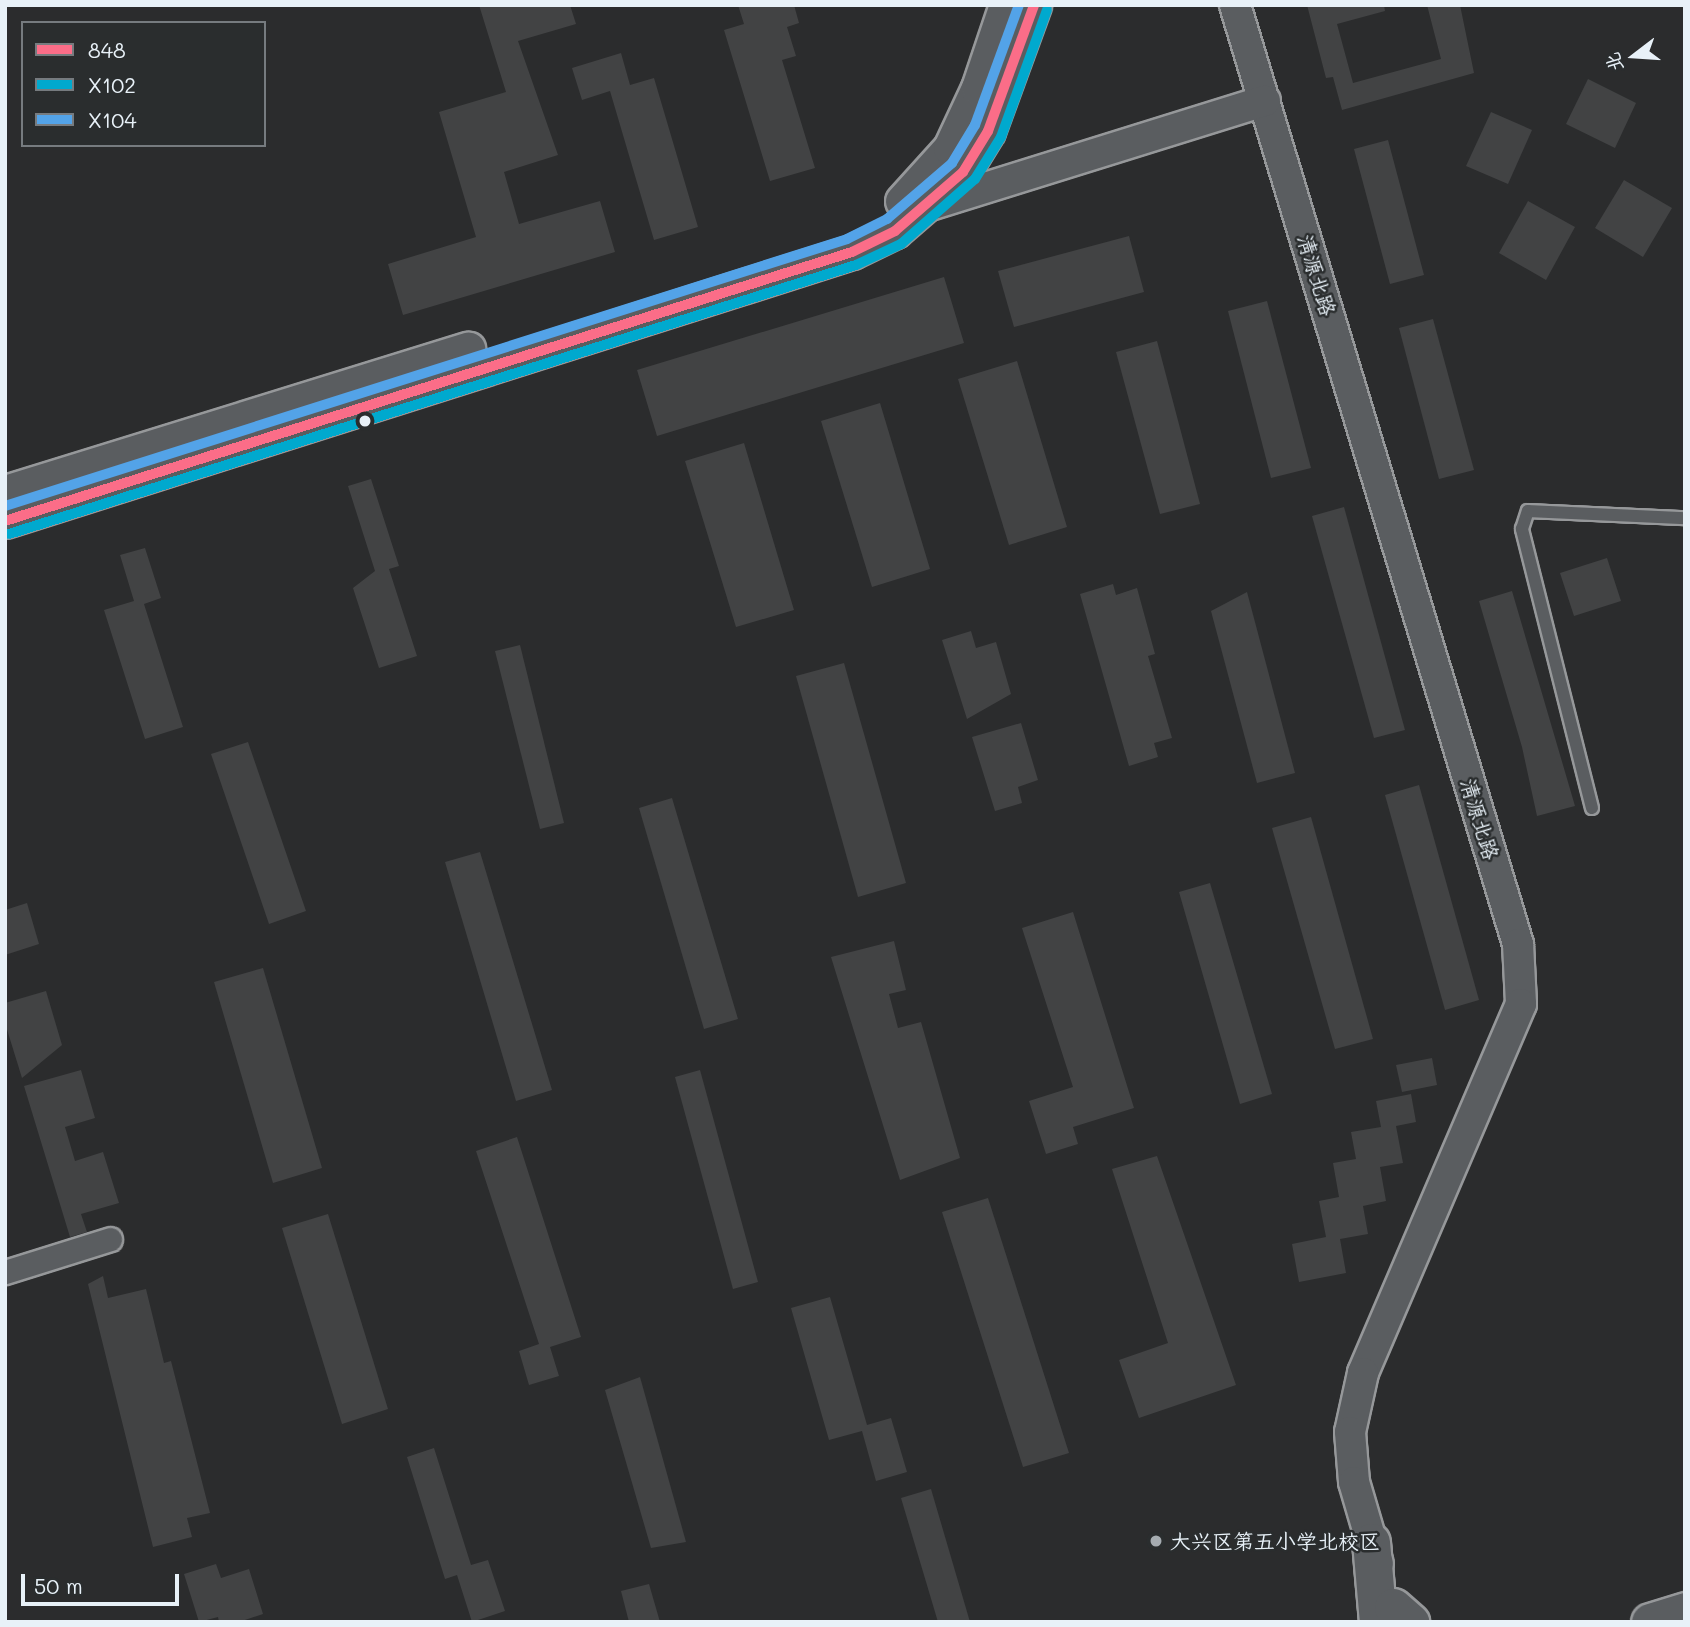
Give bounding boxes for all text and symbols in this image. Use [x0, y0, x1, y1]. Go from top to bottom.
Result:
legend [21, 21, 266, 147]
north arrow [1599, 21, 1669, 91]
text: 848 [88, 36, 126, 63]
text: 北 [1599, 50, 1628, 75]
text: X102 [88, 71, 136, 98]
text: X104 [88, 106, 137, 133]
street label: 清源北路 [1293, 231, 1341, 319]
unlabelled marker [358, 414, 372, 428]
street label: 清源北路 [1456, 775, 1504, 863]
place label: 大兴区第五小学北校区 [1170, 1528, 1380, 1554]
marker: 大兴区第五小学北校区 [1148, 1533, 1164, 1549]
scale bar [24, 1560, 182, 1604]
text: 50 m [34, 1572, 83, 1599]

